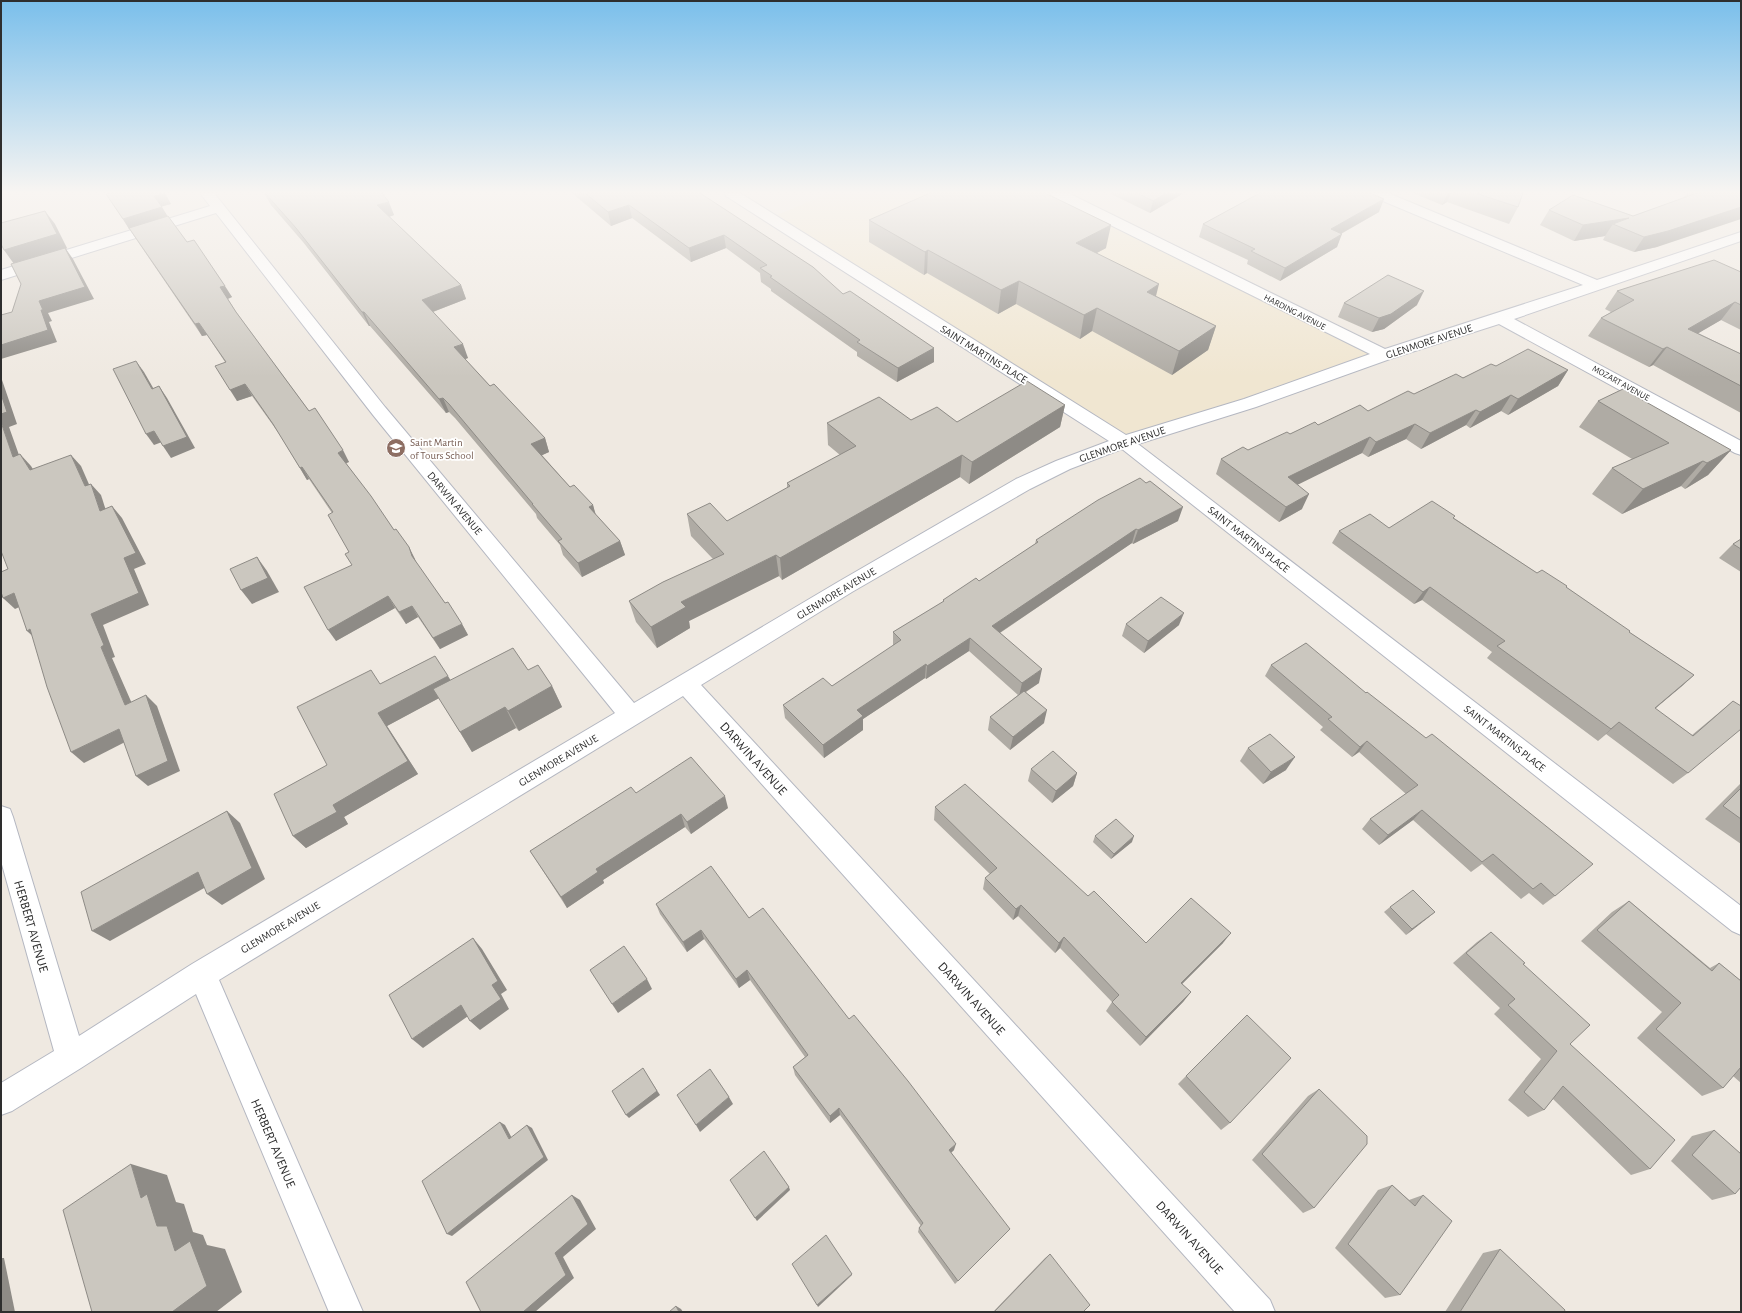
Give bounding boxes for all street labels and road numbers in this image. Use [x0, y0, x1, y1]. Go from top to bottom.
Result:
street label: HARDING AVENUE [1262, 293, 1328, 332]
street label: GLENMORE AVENUE [1385, 322, 1474, 361]
street label: SAINT MARTINS PLACE [938, 323, 1030, 386]
street label: MOZART AVENUE [1591, 364, 1651, 403]
street label: GLENMORE AVENUE [1078, 424, 1167, 464]
street label: DARWIN AVENUE [425, 470, 485, 537]
street label: SAINT MARTINS PLACE [1206, 504, 1292, 575]
street label: GLENMORE AVENUE [795, 565, 878, 621]
street label: SAINT MARTINS PLACE [1462, 703, 1548, 774]
street label: DARWIN AVENUE [717, 720, 789, 798]
street label: GLENMORE AVENUE [517, 732, 600, 788]
street label: HERBERT AVENUE [11, 879, 50, 974]
street label: GLENMORE AVENUE [239, 899, 322, 955]
street label: DARWIN AVENUE [935, 960, 1007, 1038]
street label: HERBERT AVENUE [248, 1097, 297, 1190]
street label: DARWIN AVENUE [1153, 1199, 1225, 1277]

